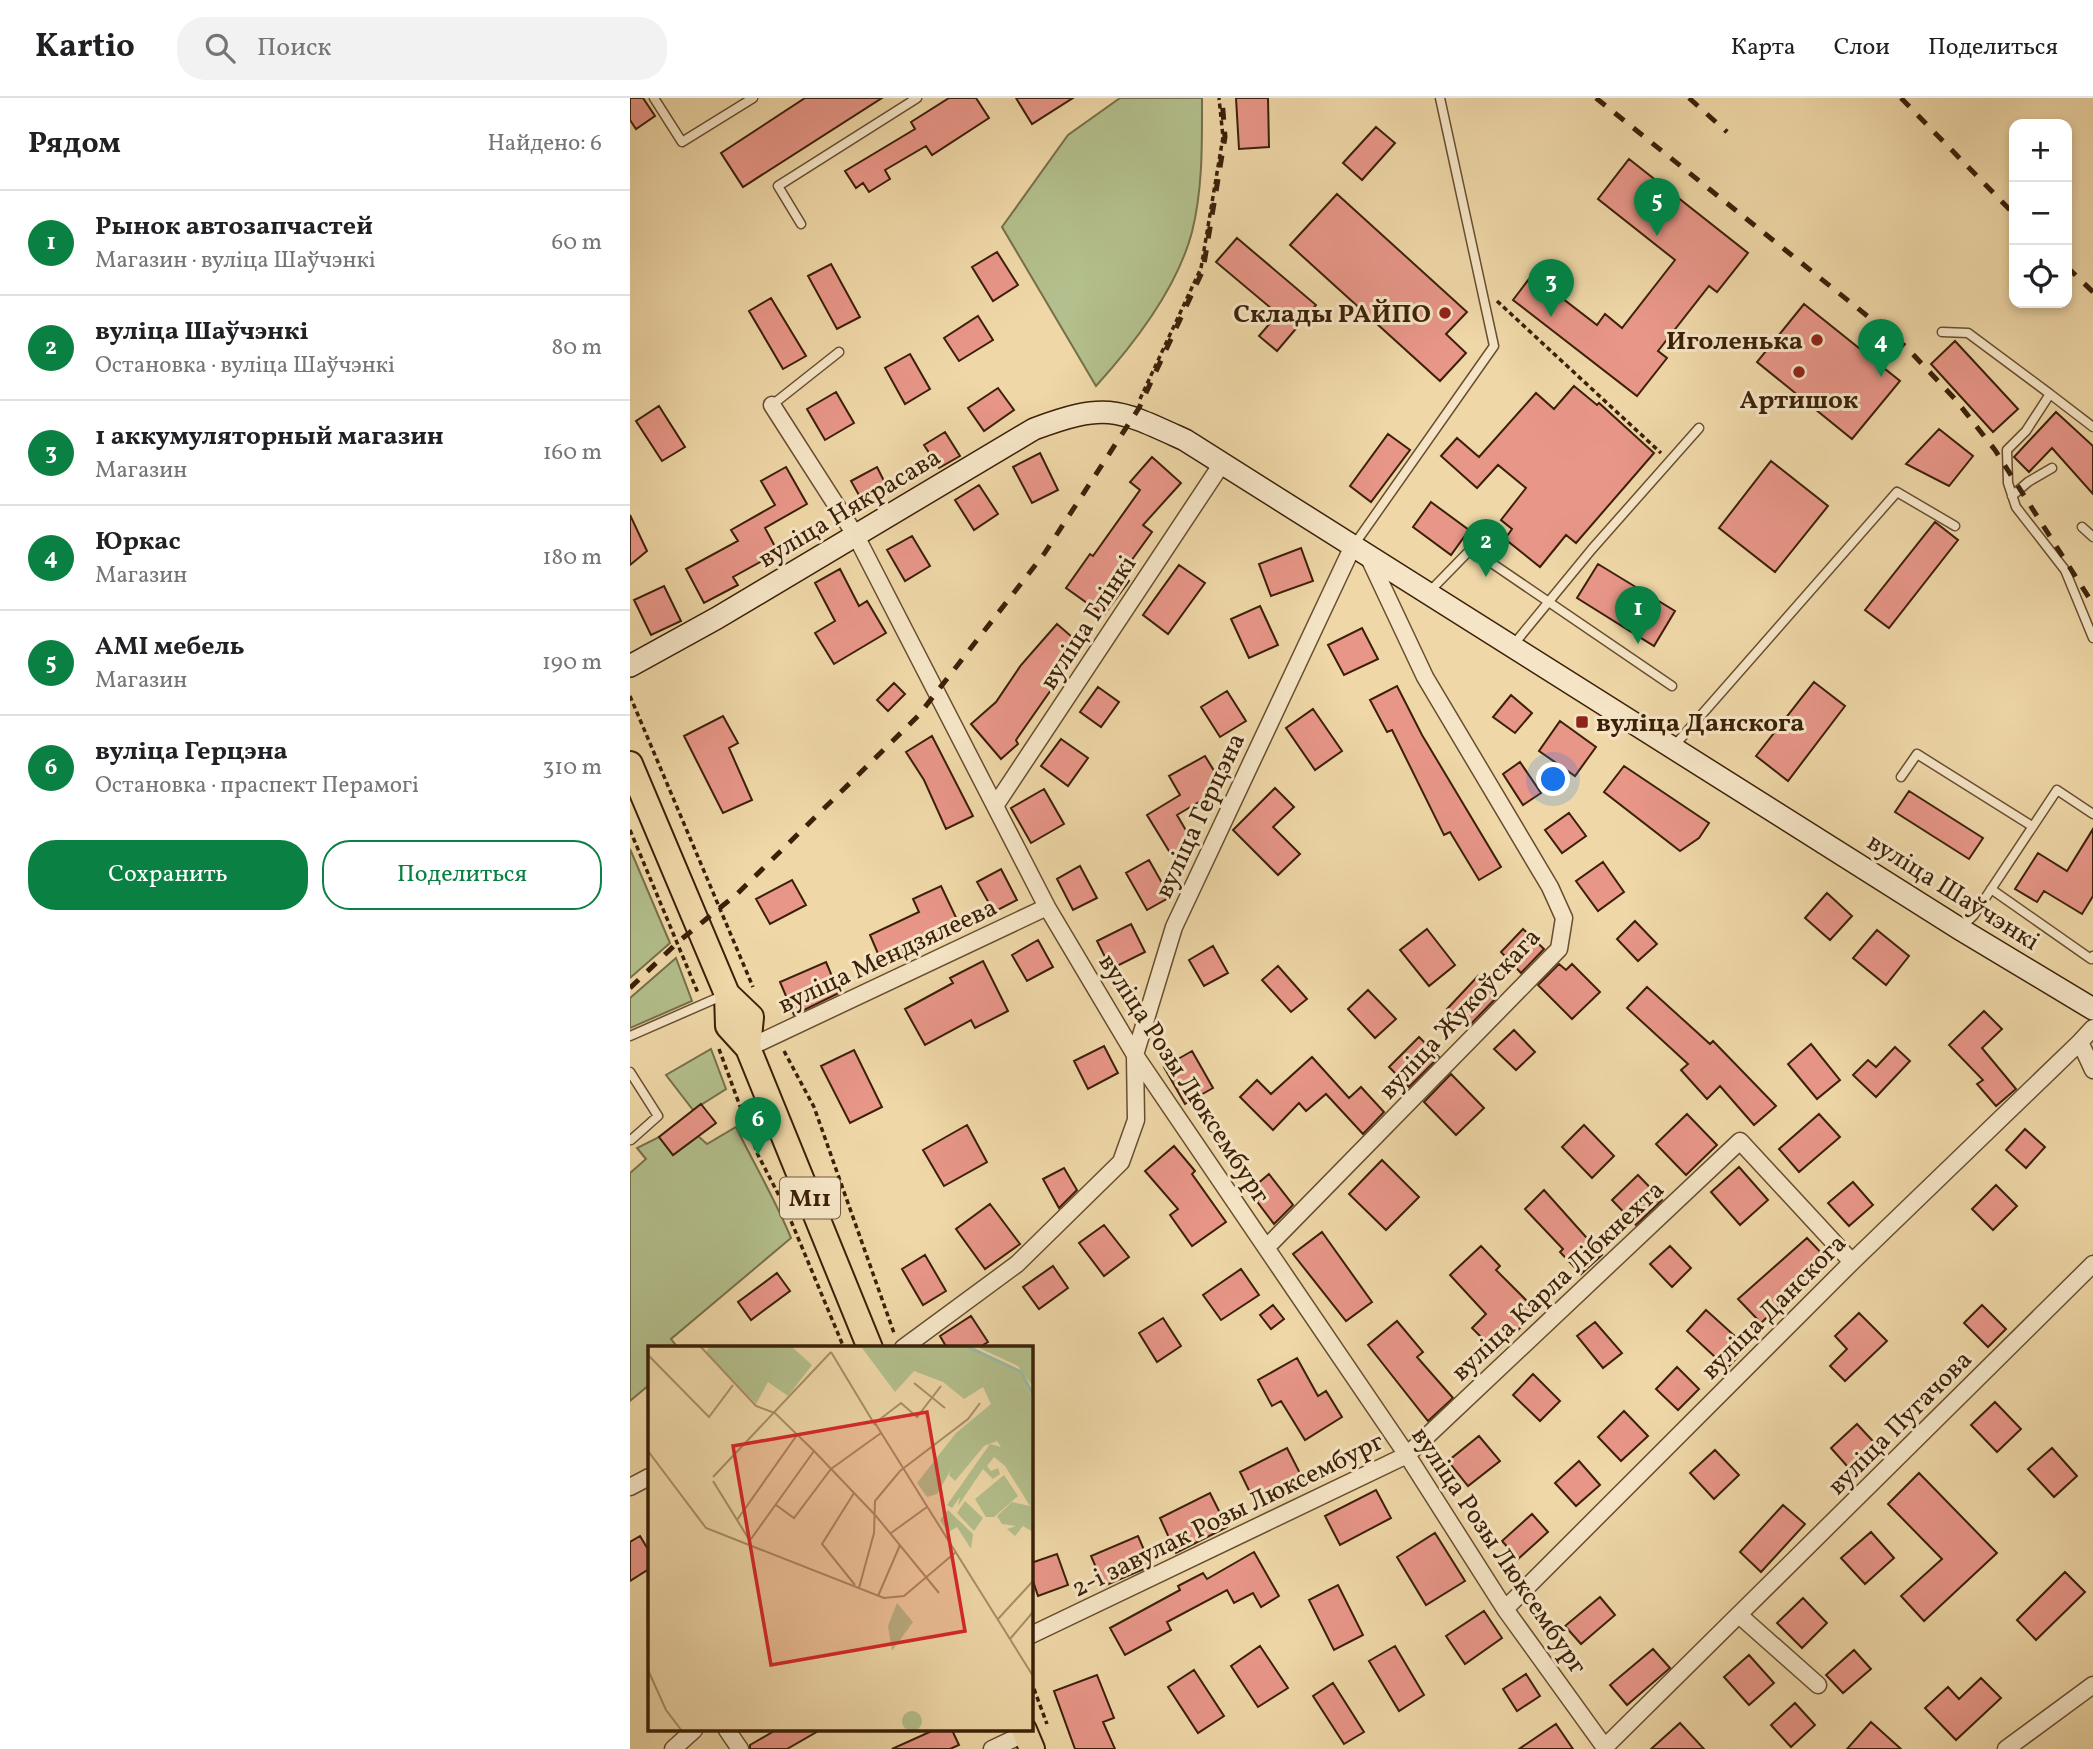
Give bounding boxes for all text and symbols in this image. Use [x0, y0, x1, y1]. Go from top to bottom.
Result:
search box [177, 17, 667, 80]
text: Kartio [35, 25, 135, 71]
icon: search [201, 29, 239, 67]
text: Поиск [257, 30, 331, 66]
text: Карта [1731, 31, 1796, 65]
text: Слои [1834, 31, 1890, 65]
text: Поделиться [1928, 31, 2058, 65]
map controls [2009, 119, 2072, 308]
button: + [2009, 119, 2072, 182]
text: Рядом [28, 123, 121, 165]
text: Найдено: 6 [487, 128, 602, 160]
pin: 5 [1634, 178, 1680, 236]
button: − [2009, 182, 2072, 245]
text: Рынок автозапчастей [95, 209, 373, 245]
text: 1 [46, 227, 56, 259]
text: 60 m [552, 227, 602, 259]
text: Магазин · вуліца Шаўчэнкі [95, 245, 376, 277]
button: locate [2009, 245, 2072, 308]
pin: 3 [1528, 259, 1574, 317]
place label: Склады РАЙПО [1233, 297, 1431, 333]
marker: Склады РАЙПО [1437, 305, 1453, 321]
text: вуліца Шаўчэнкі [95, 314, 309, 350]
pin: 4 [1858, 319, 1904, 377]
place label: Иголенька [1666, 324, 1803, 360]
text: 2 [45, 332, 57, 364]
text: 80 m [552, 332, 602, 364]
marker: Иголенька [1809, 332, 1825, 348]
text: Остановка · вуліца Шаўчэнкі [95, 350, 395, 382]
marker: Артишок [1791, 364, 1807, 380]
place label: Артишок [1740, 383, 1859, 419]
text: 1 аккумуляторный магазин [95, 419, 444, 455]
text: 3 [45, 437, 57, 469]
text: 160 m [543, 437, 602, 469]
street label: вуліца Някрасава [752, 440, 948, 578]
text: Магазин [95, 455, 187, 487]
pin: 2 [1463, 519, 1509, 577]
text: Юркас [95, 524, 181, 560]
text: 4 [44, 542, 58, 574]
text: 180 m [543, 542, 602, 574]
street label: вуліца Глінкі [1032, 549, 1146, 697]
text: Магазин [95, 560, 187, 592]
pin: 1 [1615, 586, 1661, 644]
text: AMI мебель [95, 629, 245, 665]
text: 5 [45, 647, 57, 679]
text: 190 m [542, 647, 602, 679]
text: Магазин [95, 665, 187, 697]
place label: вуліца Данскога [1596, 706, 1805, 742]
marker: вуліца Данскога [1574, 714, 1590, 730]
street label: вуліца Герцэна [1147, 727, 1255, 904]
text: вуліца Герцэна [95, 734, 288, 770]
text: 6 [45, 752, 57, 784]
text: 310 m [542, 752, 602, 784]
your location [1536, 762, 1570, 796]
text: Остановка · праспект Перамогі [95, 770, 419, 802]
street label: вуліца Шаўчэнкі [1860, 825, 2046, 960]
button: Сохранить [28, 840, 308, 910]
button: Поделиться [322, 840, 602, 910]
street label: вуліца Мендзялеева [772, 890, 1003, 1023]
street label: вуліца Жукоўскага [1371, 921, 1550, 1108]
street label: вуліца Розы Люксембург [1089, 947, 1278, 1211]
pin: 6 [735, 1097, 781, 1155]
street label: вуліца Карла Лібкнехта [1444, 1173, 1673, 1390]
road number: М11 [780, 1178, 840, 1218]
street label: вуліца Данскога [1694, 1227, 1855, 1388]
street label: вуліца Пугачова [1820, 1343, 1981, 1504]
inset map [648, 1346, 1032, 1732]
street label: вуліца Розы Люксембург [1402, 1420, 1595, 1682]
street label: 2-і завулак Розы Люксембург [1066, 1424, 1390, 1607]

